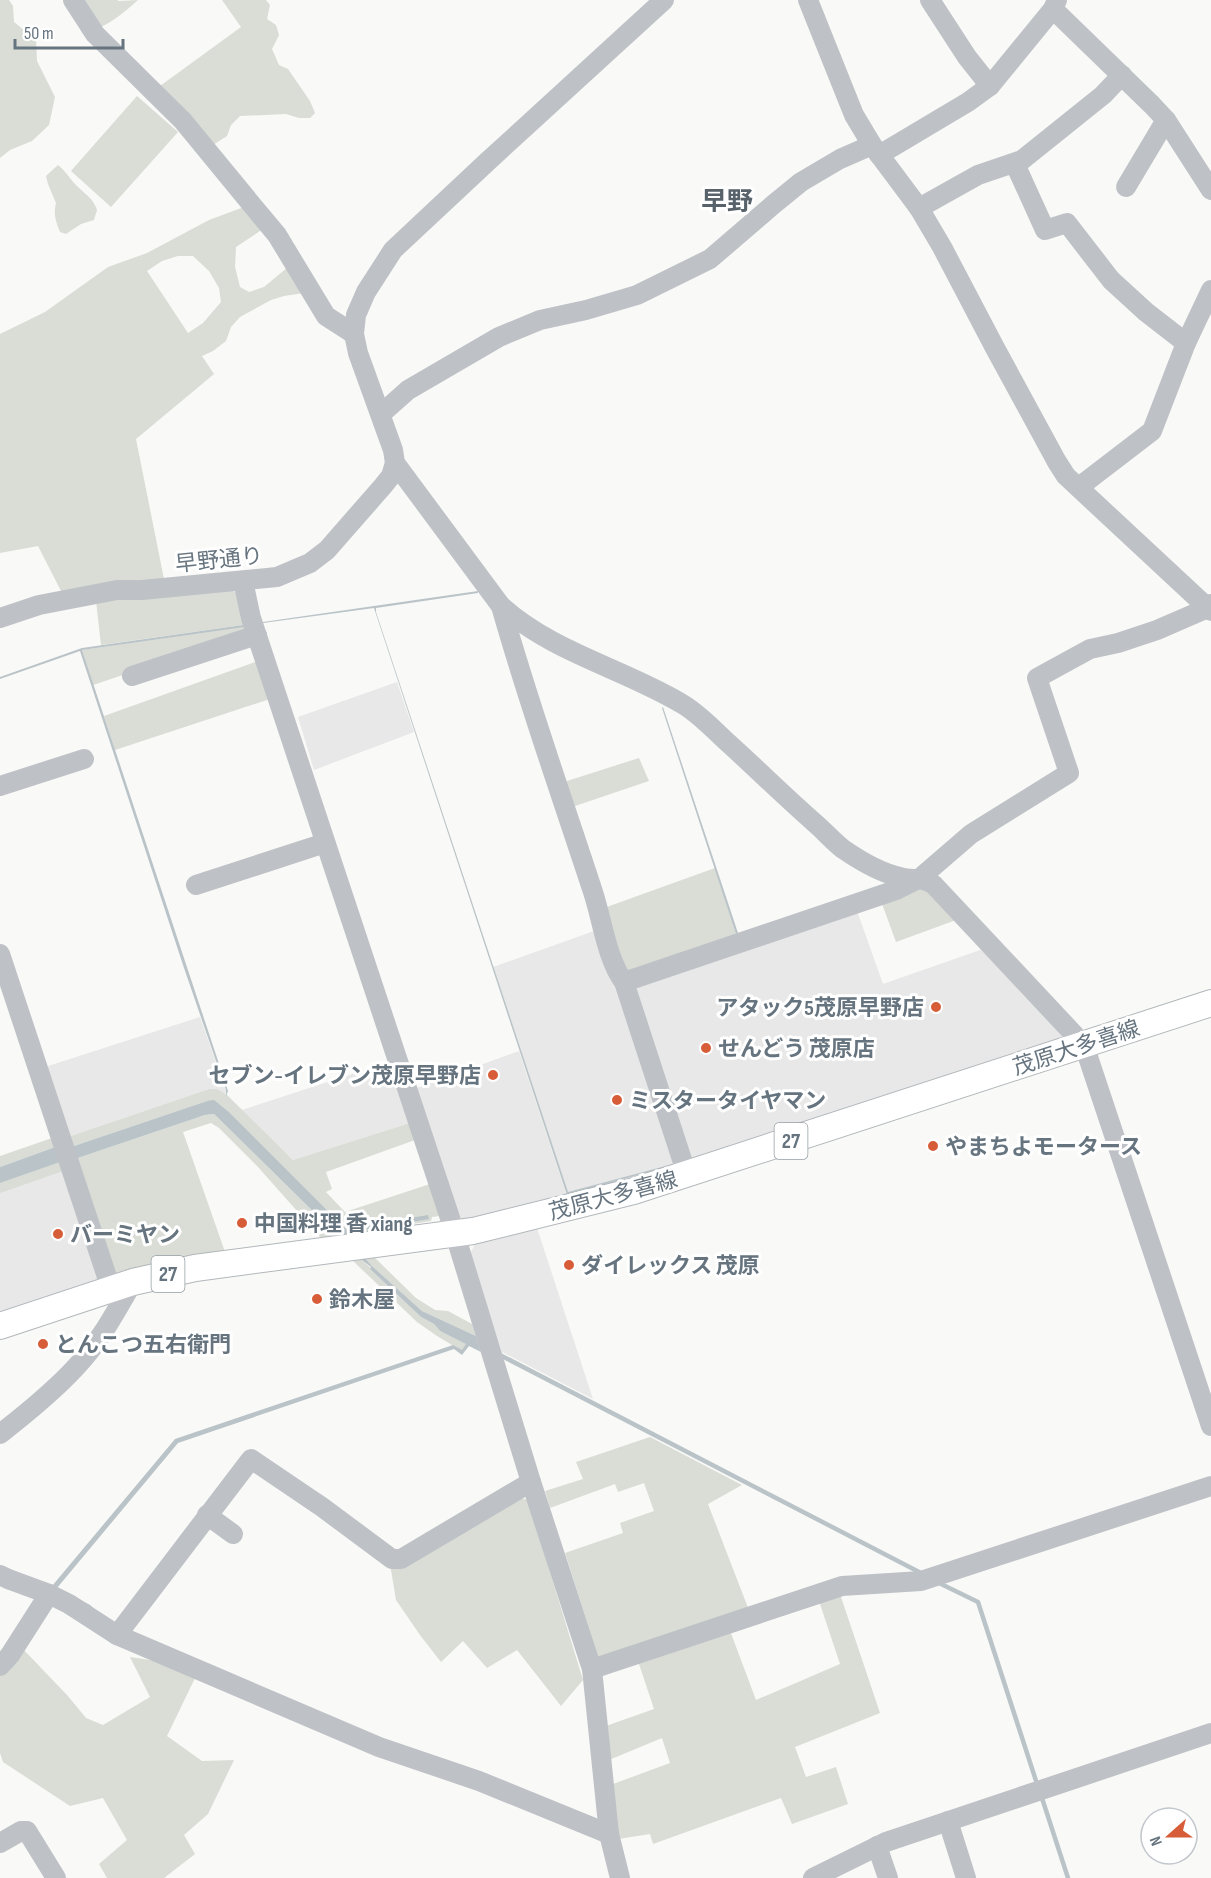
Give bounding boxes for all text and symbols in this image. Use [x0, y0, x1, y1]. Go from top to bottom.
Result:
scale bar [15, 12, 123, 50]
text: 50 m [24, 23, 54, 44]
district label: 早野 [701, 187, 753, 218]
street label: 早野通り [174, 542, 264, 579]
place label: アタック5茂原早野店 [716, 995, 924, 1022]
marker: アタック5茂原早野店 [929, 1000, 943, 1014]
street label: 茂原大多喜線 [1010, 1015, 1143, 1082]
place label: せんどう 茂原店 [718, 1036, 875, 1063]
marker: せんどう 茂原店 [699, 1041, 713, 1055]
place label: セブン-イレブン茂原早野店 [209, 1063, 481, 1090]
marker: セブン-イレブン茂原早野店 [486, 1068, 500, 1082]
place label: ミスタータイヤマン [629, 1088, 826, 1115]
marker: ミスタータイヤマン [610, 1093, 624, 1107]
road number: 27 [774, 1123, 808, 1159]
place label: やまちよモータース [945, 1134, 1142, 1161]
marker: やまちよモータース [926, 1139, 940, 1153]
street label: 茂原大多喜線 [546, 1166, 681, 1227]
place label: 中国料理 香 xiang [254, 1211, 413, 1238]
marker: 中国料理 香 xiang [235, 1216, 249, 1230]
place label: バーミヤン [70, 1222, 180, 1249]
marker: バーミヤン [51, 1227, 65, 1241]
place label: ダイレックス 茂原 [581, 1253, 760, 1280]
road number: 27 [152, 1256, 184, 1292]
marker: ダイレックス 茂原 [562, 1258, 576, 1272]
place label: 鈴木屋 [329, 1287, 395, 1314]
marker: 鈴木屋 [310, 1292, 324, 1306]
place label: とんこつ五右衛門 [55, 1332, 231, 1359]
marker: とんこつ五右衛門 [36, 1337, 50, 1351]
north arrow [1139, 1806, 1199, 1866]
text: N [1146, 1833, 1167, 1848]

